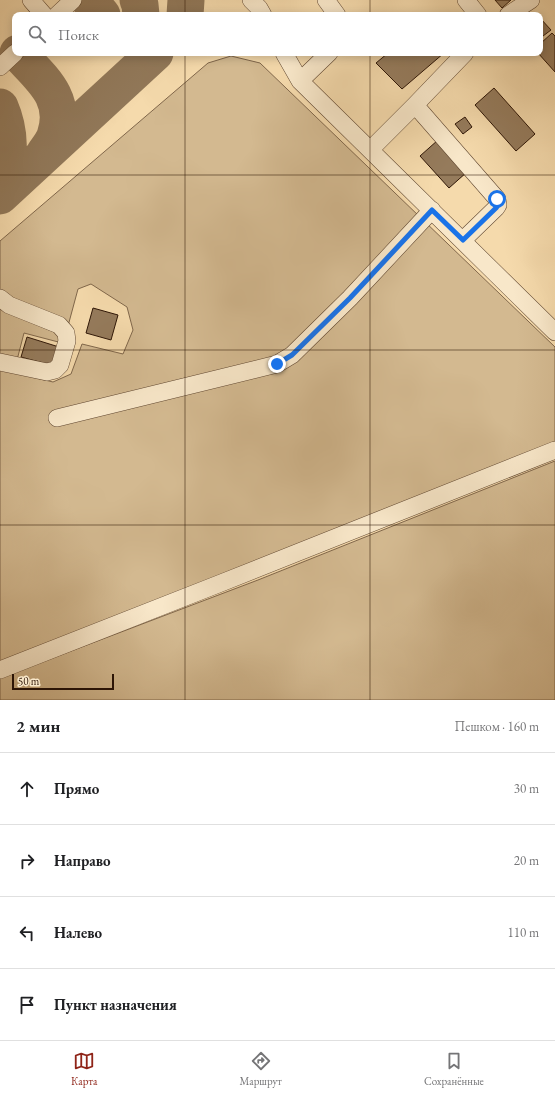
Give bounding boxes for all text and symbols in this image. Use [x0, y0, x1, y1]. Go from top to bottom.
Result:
search box [12, 12, 543, 56]
icon: search [26, 23, 48, 45]
text: Поиск [58, 25, 99, 44]
route start [488, 190, 506, 208]
route end [268, 355, 286, 373]
scale bar [12, 672, 114, 691]
text: 50 m [18, 674, 39, 688]
text: 2 мин [16, 715, 60, 737]
text: Пешком · 160 m [455, 718, 539, 735]
icon: ahead [16, 778, 38, 800]
text: Прямо [54, 779, 99, 798]
text: 30 m [514, 780, 539, 797]
icon: right [16, 850, 38, 872]
text: Направо [54, 851, 111, 870]
text: 20 m [514, 852, 539, 869]
icon: left [16, 922, 38, 944]
text: Налево [54, 923, 102, 942]
text: 110 m [508, 924, 539, 941]
icon: arrive [16, 994, 38, 1016]
text: Пункт назначения [54, 995, 177, 1014]
tab: Карта [71, 1050, 97, 1088]
tab: Маршрут [240, 1050, 282, 1088]
tab: Сохранённые [424, 1050, 484, 1088]

